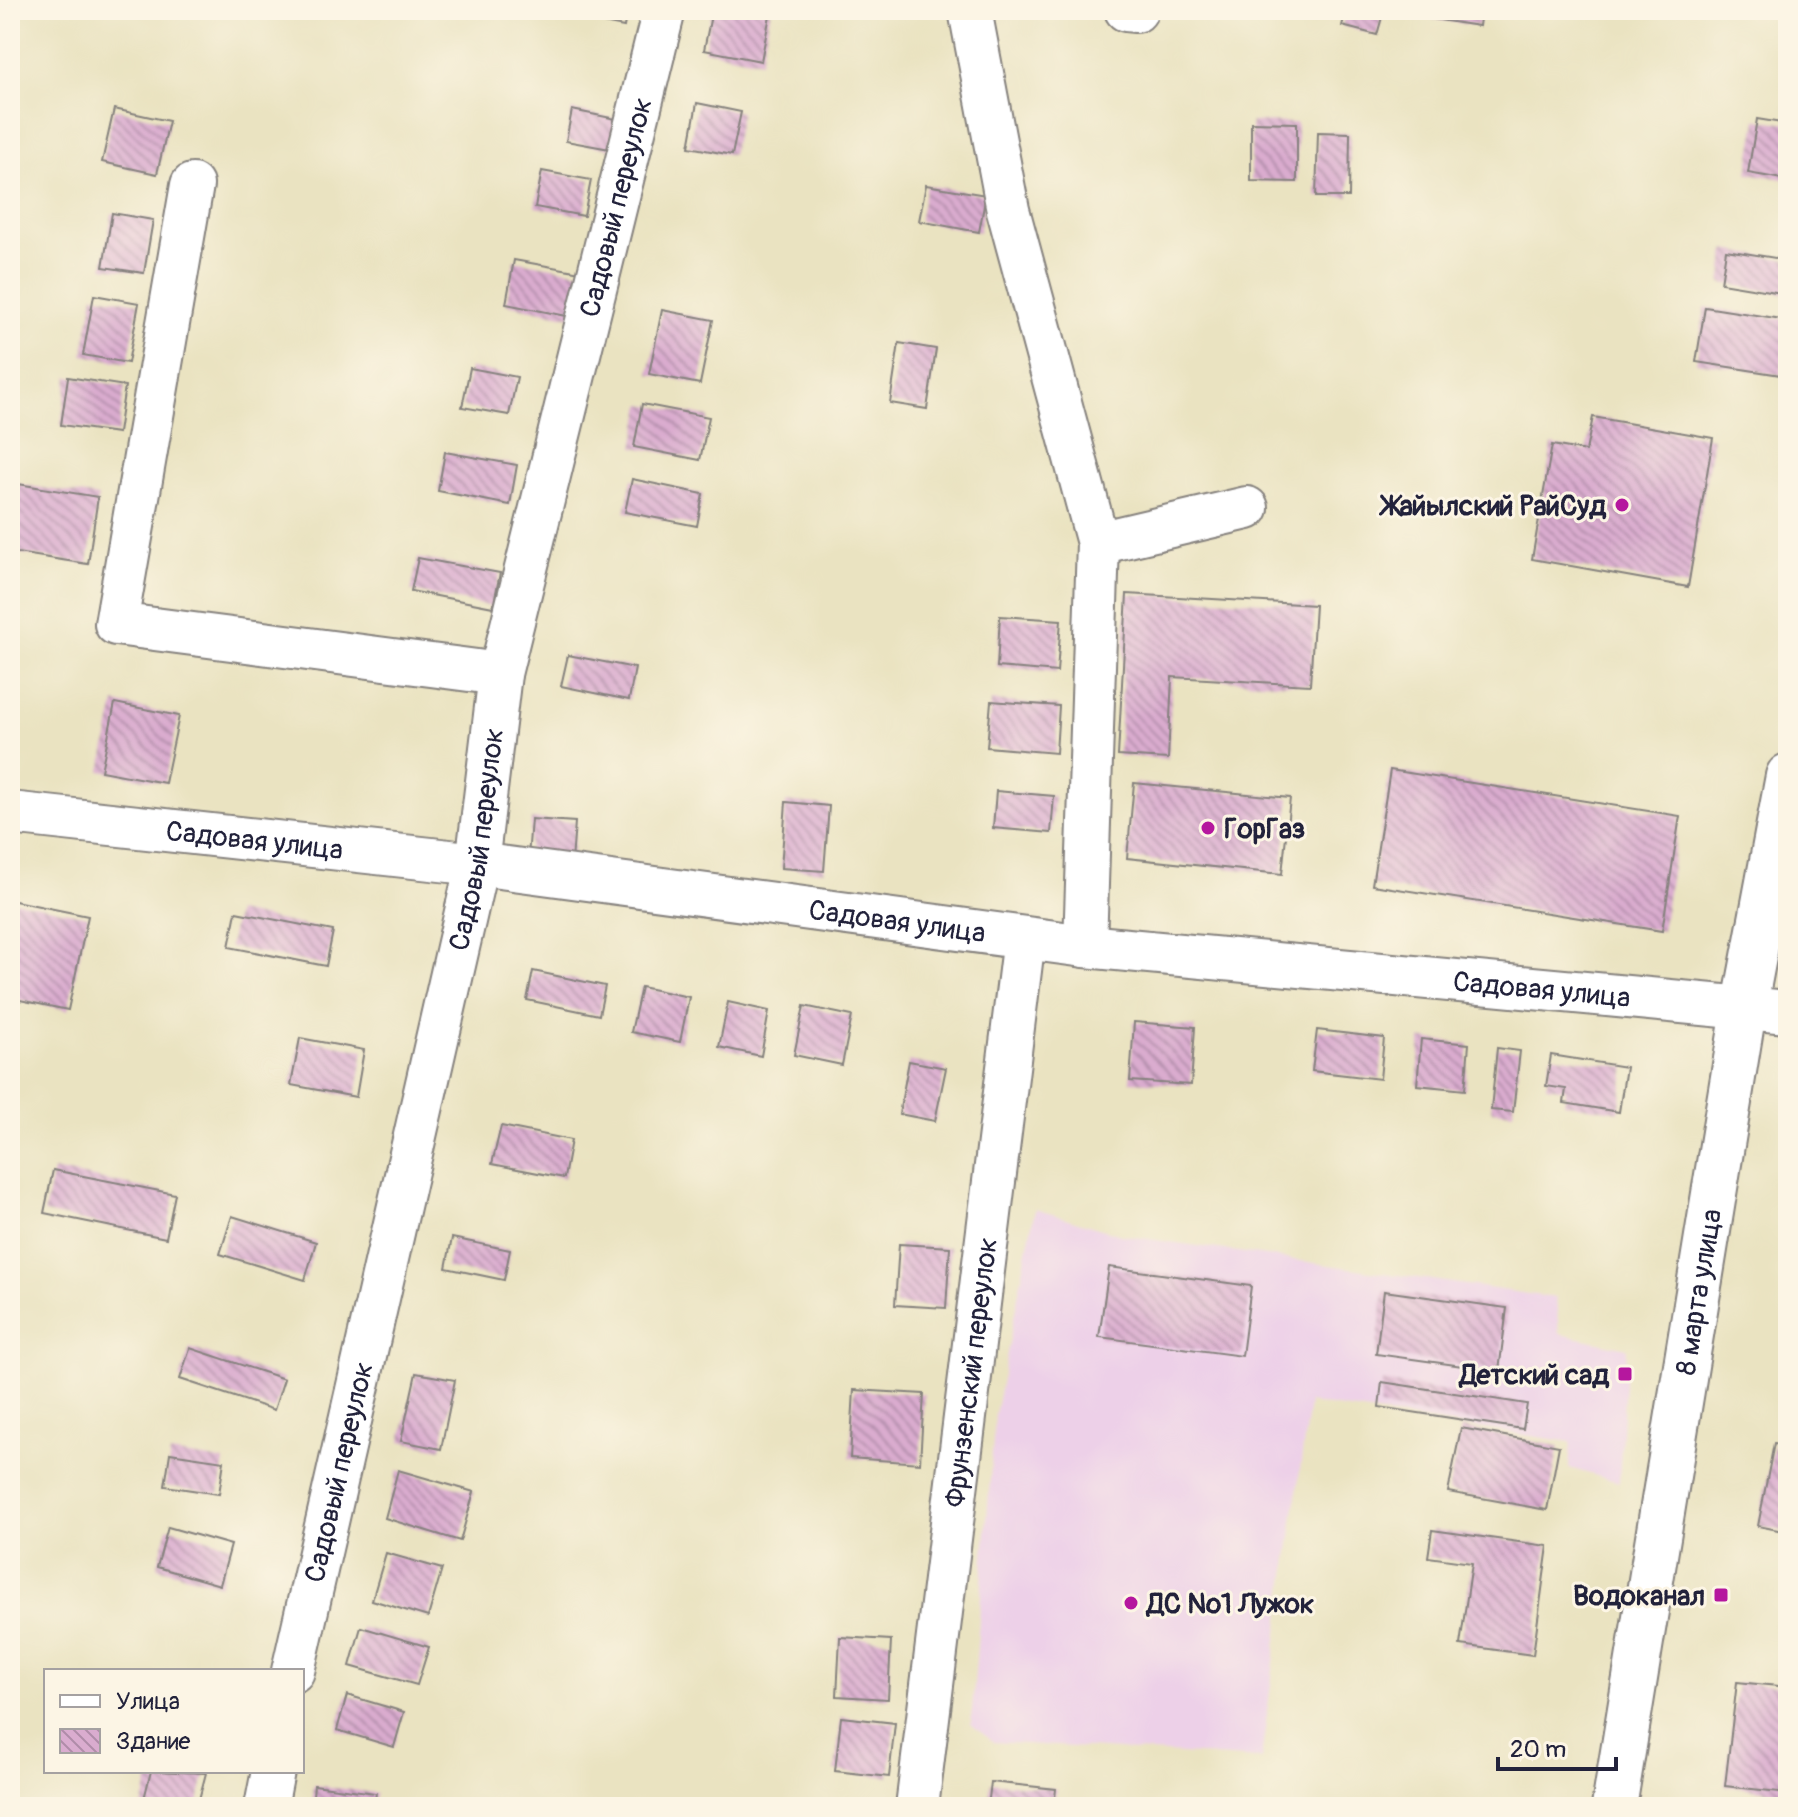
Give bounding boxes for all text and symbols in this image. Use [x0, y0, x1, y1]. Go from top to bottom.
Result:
street label: Садовый переулок [573, 94, 661, 321]
place label: Жайылский РайСуд [1378, 489, 1607, 524]
marker: Жайылский РайСуд [1613, 496, 1631, 514]
street label: Садовый переулок [442, 726, 512, 954]
place label: ГорГаз [1224, 812, 1306, 847]
street label: Садовая улица [164, 814, 345, 868]
marker: ГорГаз [1199, 819, 1217, 837]
street label: Садовая улица [807, 893, 988, 951]
street label: Садовая улица [1451, 965, 1632, 1016]
street label: 8 марта улица [1669, 1206, 1730, 1378]
street label: Фрунзенский переулок [938, 1236, 1006, 1509]
place label: Детский сад [1458, 1358, 1610, 1393]
street label: Садовый переулок [298, 1359, 382, 1586]
marker: Детский сад [1616, 1365, 1634, 1383]
place label: Водоканал [1573, 1579, 1705, 1614]
marker: Водоканал [1712, 1586, 1730, 1604]
place label: ДС №1 Лужок [1145, 1587, 1314, 1622]
marker: ДС №1 Лужок [1122, 1594, 1140, 1612]
legend [44, 1669, 304, 1773]
text: Улица [116, 1687, 180, 1716]
scale bar [1498, 1721, 1616, 1771]
text: Здание [116, 1727, 191, 1756]
text: 20 m [1510, 1735, 1566, 1764]

